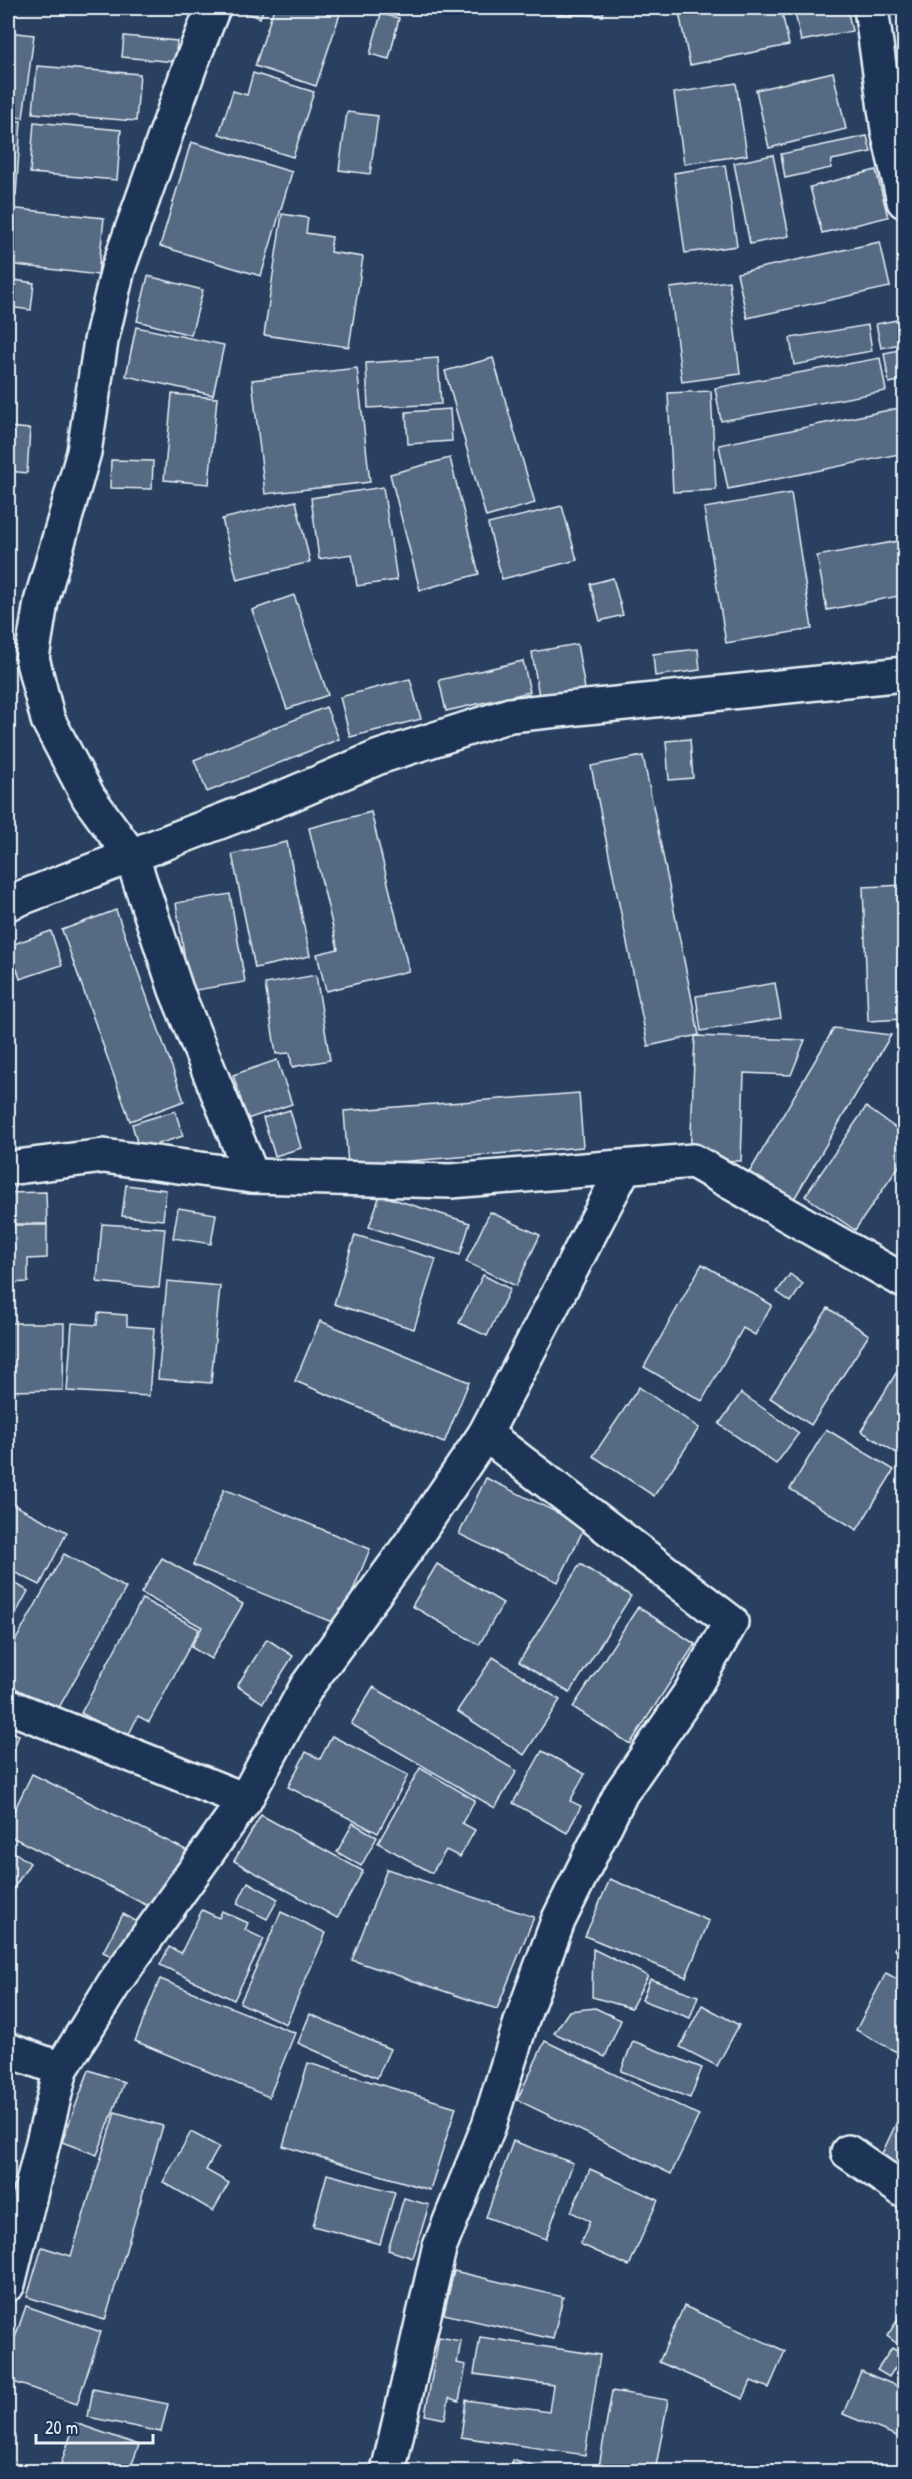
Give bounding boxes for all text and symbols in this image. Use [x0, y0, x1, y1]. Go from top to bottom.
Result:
scale bar [36, 2407, 153, 2445]
text: 20 m [45, 2415, 78, 2440]

